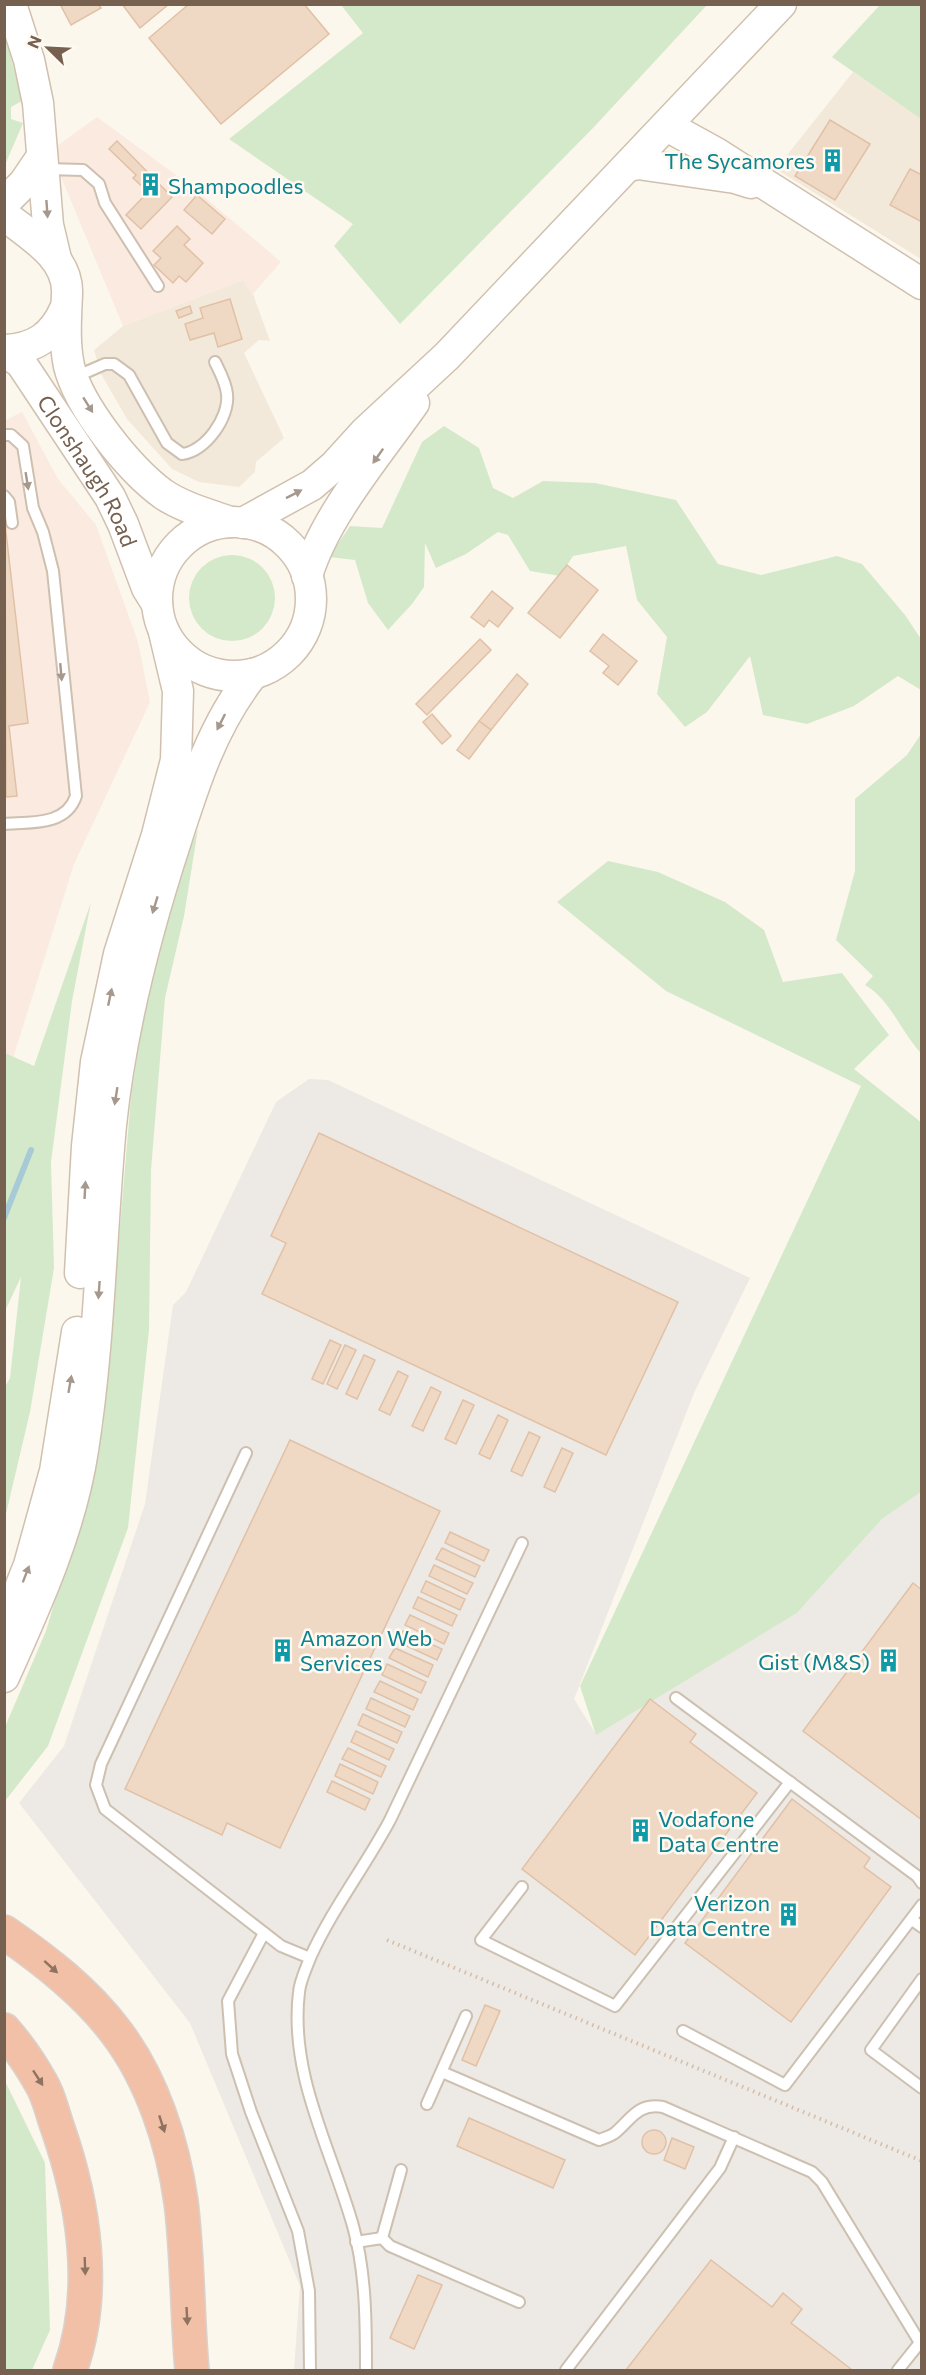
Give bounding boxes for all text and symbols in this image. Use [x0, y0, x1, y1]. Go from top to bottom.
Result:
north arrow [18, 18, 78, 78]
text: N [23, 32, 45, 51]
place label: The Sycamores [664, 147, 815, 174]
building icon: The Sycamores [820, 147, 846, 173]
building icon: Shampoodles [137, 172, 163, 198]
place label: Shampoodles [168, 172, 303, 199]
one-way arrow [42, 199, 51, 218]
street label: Clonshaugh Road [32, 389, 144, 550]
one-way arrow [83, 397, 94, 413]
one-way arrow [372, 447, 384, 463]
one-way arrow [23, 472, 32, 491]
one-way arrow [285, 490, 303, 500]
one-way arrow [56, 662, 66, 681]
one-way arrow [217, 714, 226, 731]
one-way arrow [150, 897, 159, 915]
one-way arrow [106, 987, 115, 1006]
one-way arrow [111, 1087, 120, 1106]
one-way arrow [80, 1180, 89, 1199]
one-way arrow [94, 1281, 104, 1300]
one-way arrow [66, 1375, 75, 1394]
one-way arrow [21, 1565, 31, 1583]
place label: Amazon Web Services [300, 1624, 432, 1676]
building icon: Amazon Web Services [269, 1637, 295, 1663]
place label: Gist (M&S) [758, 1648, 870, 1675]
building icon: Gist (M&S) [875, 1648, 901, 1674]
place label: Vodafone Data Centre [658, 1805, 779, 1857]
building icon: Vodafone Data Centre [627, 1818, 653, 1844]
place label: Verizon Data Centre [649, 1889, 770, 1941]
building icon: Verizon Data Centre [775, 1902, 801, 1928]
one-way arrow [43, 1960, 58, 1973]
one-way arrow [32, 2070, 43, 2086]
one-way arrow [158, 2115, 167, 2133]
one-way arrow [80, 2256, 89, 2275]
one-way arrow [183, 2307, 192, 2326]

